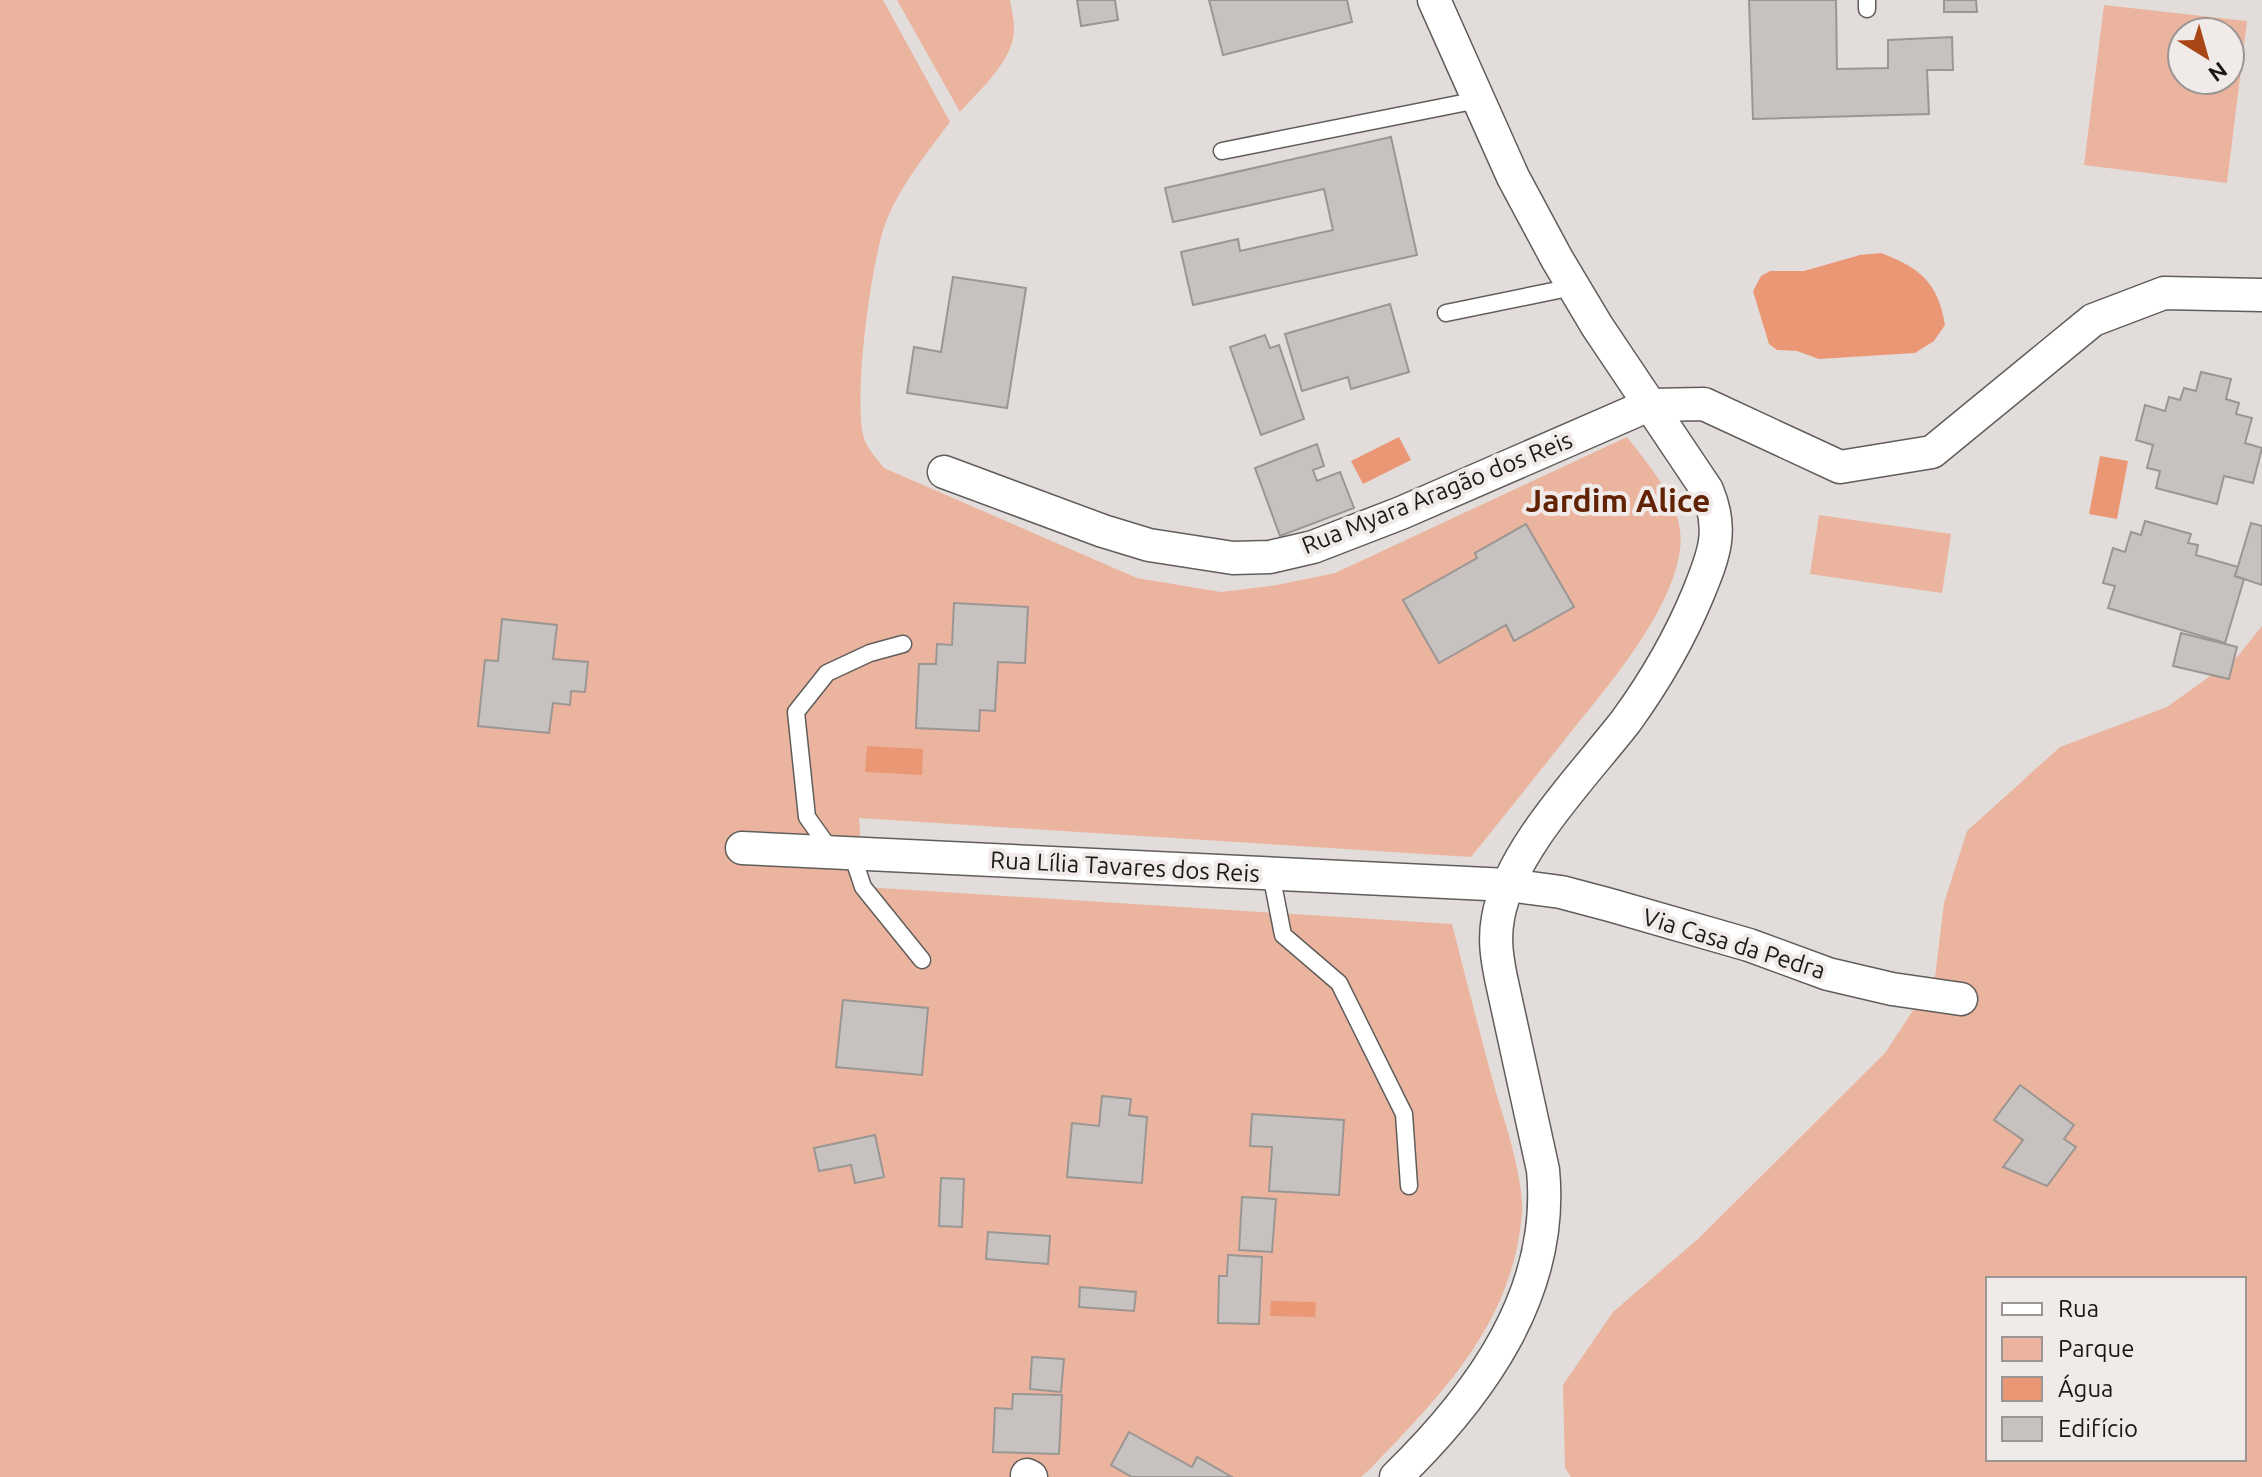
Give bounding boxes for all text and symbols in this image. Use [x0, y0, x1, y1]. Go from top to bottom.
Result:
north arrow [2166, 16, 2246, 96]
text: N [2204, 57, 2232, 87]
street label: Rua Myara Aragão dos Reis [1298, 426, 1576, 559]
district label: Jardim Alice [1526, 482, 1710, 518]
street label: Rua Lília Tavares dos Reis [990, 846, 1260, 887]
street label: Via Casa da Pedra [1640, 903, 1829, 984]
legend [1986, 1277, 2246, 1461]
text: Rua [2058, 1295, 2099, 1322]
text: Parque [2058, 1335, 2135, 1362]
text: Água [2058, 1374, 2113, 1402]
text: Edifício [2058, 1415, 2138, 1442]

